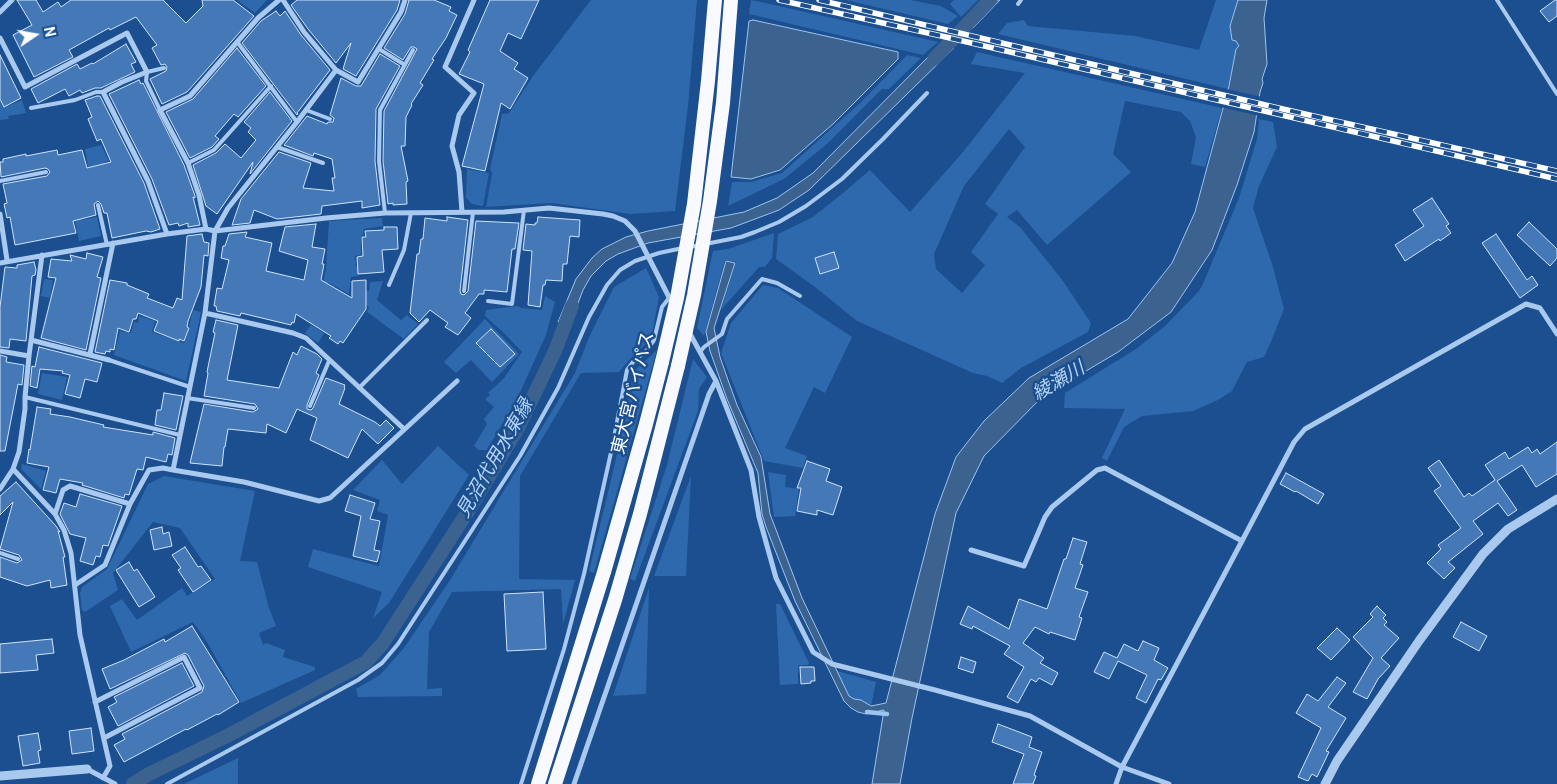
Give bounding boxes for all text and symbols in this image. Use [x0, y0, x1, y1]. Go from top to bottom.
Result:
north arrow [10, 10, 60, 60]
text: N [41, 25, 59, 38]
street label: 東大宮バイパス [608, 329, 660, 457]
water label: 綾瀬川 [1029, 358, 1089, 406]
water label: 見沼代用水東縁 [453, 396, 539, 522]

